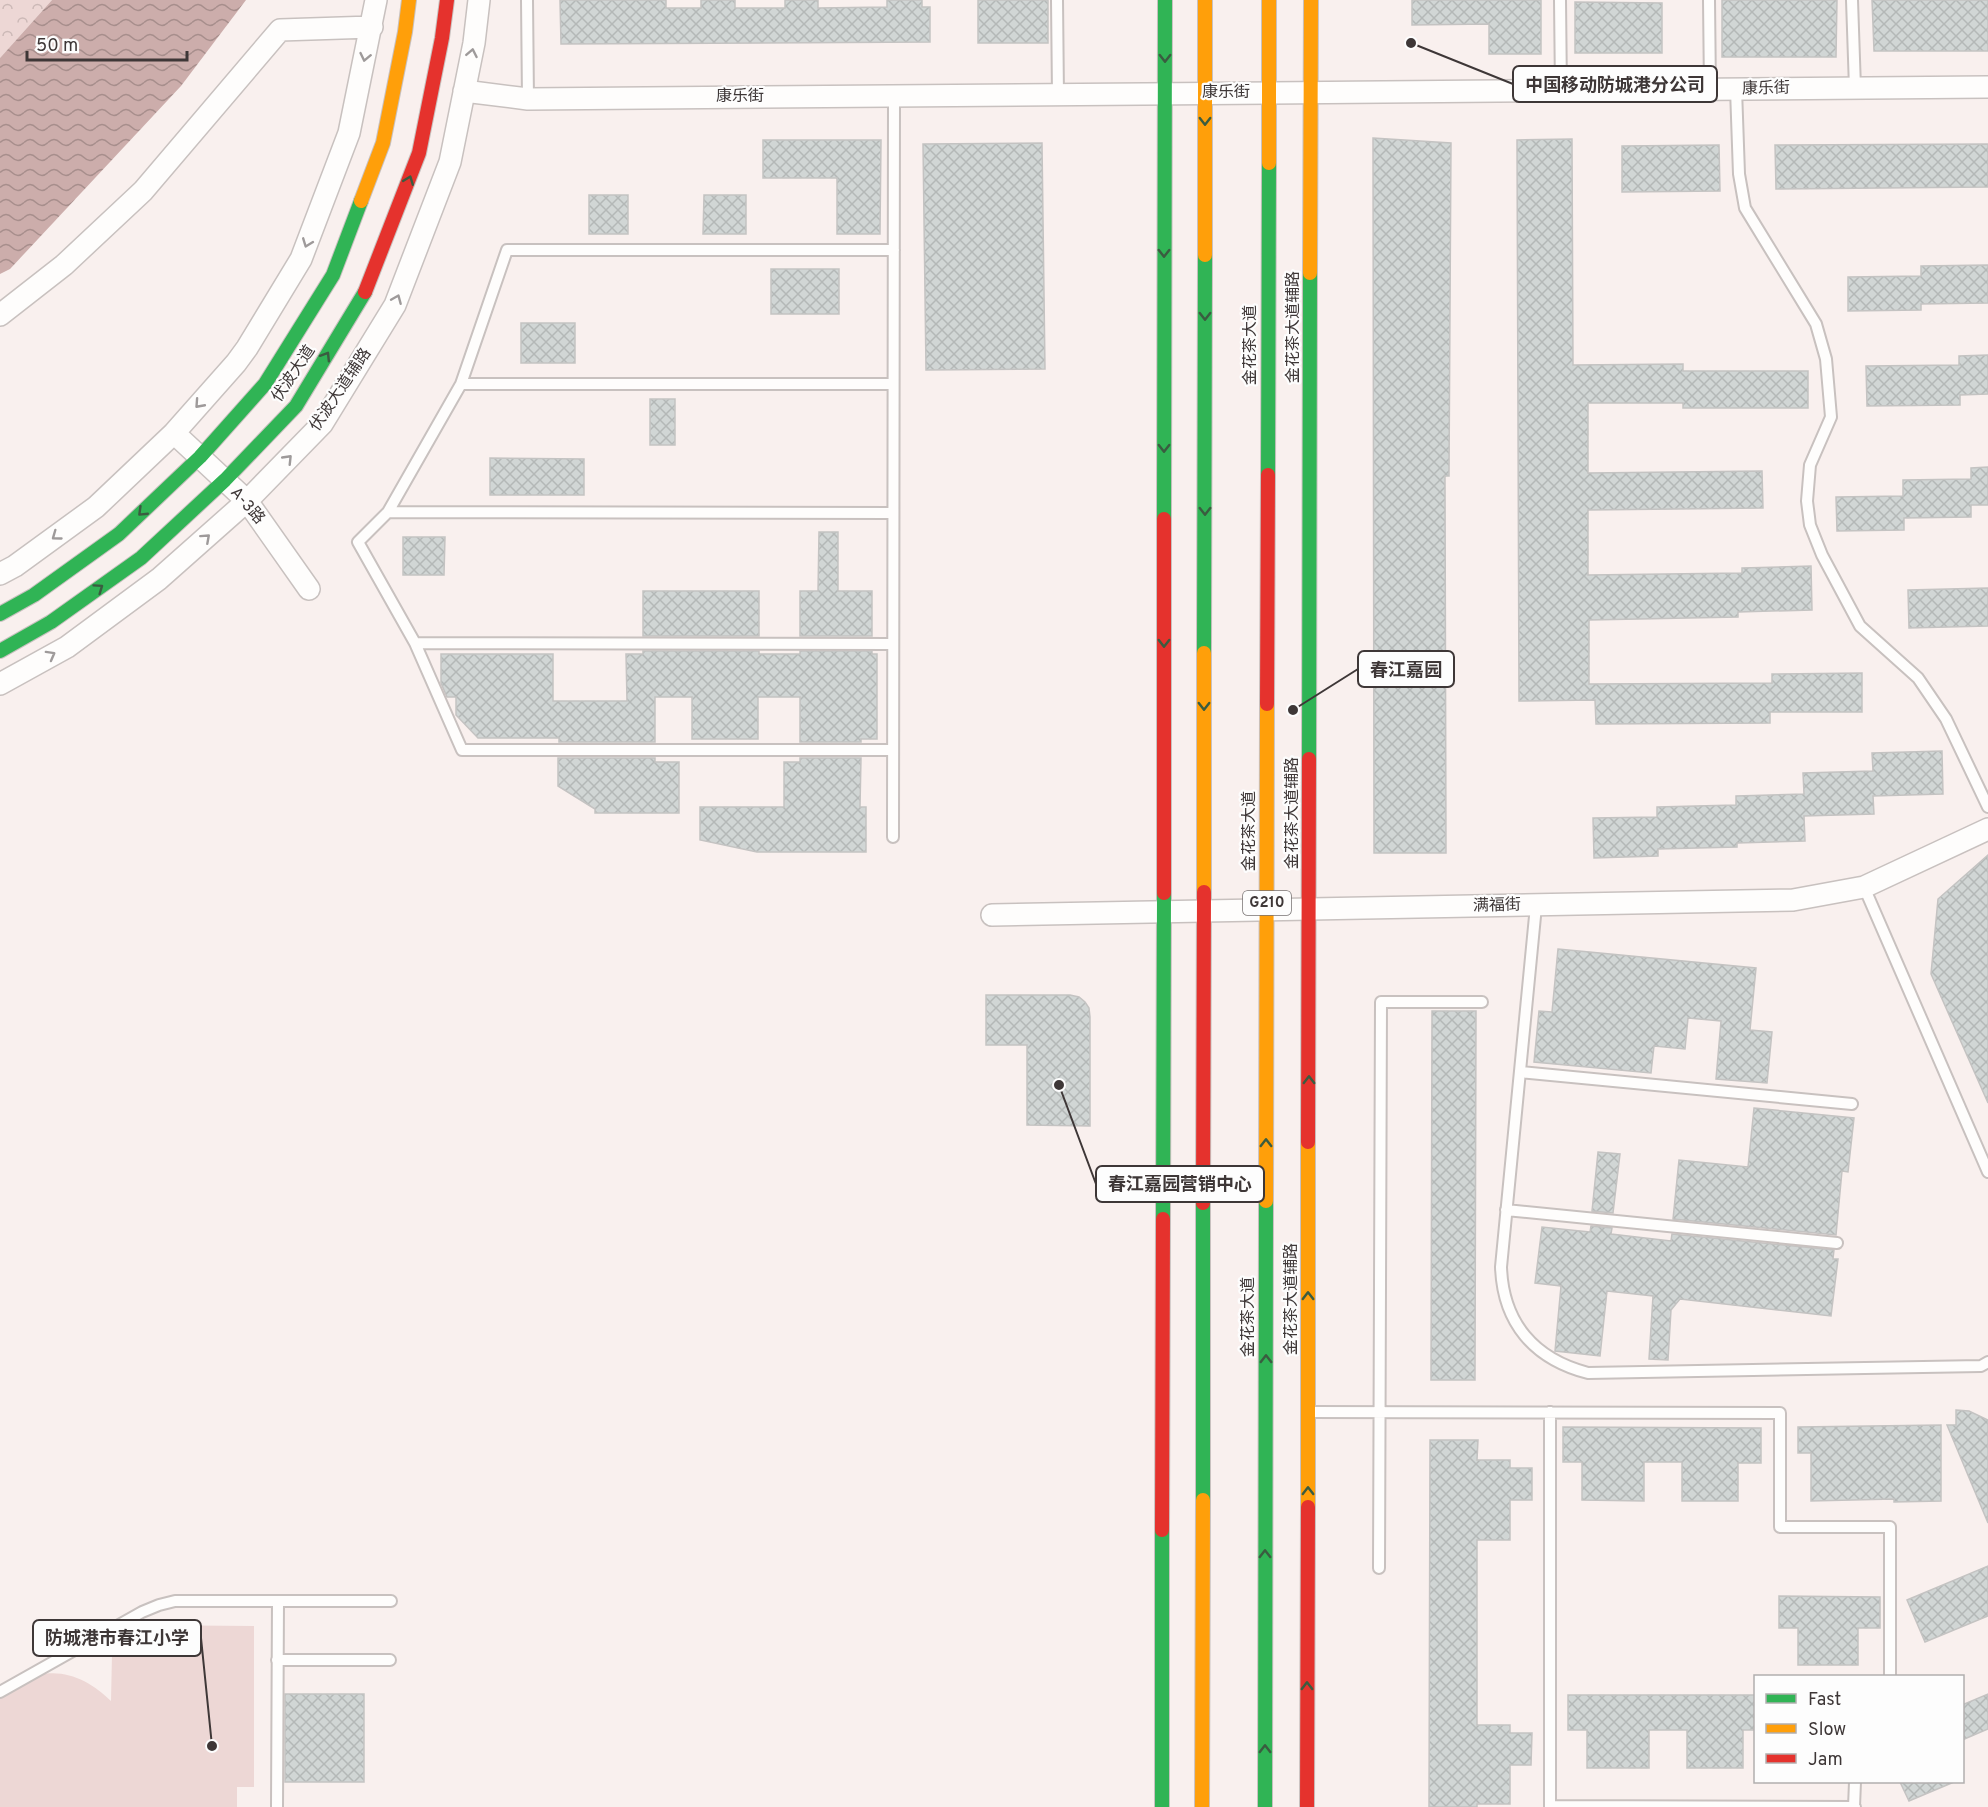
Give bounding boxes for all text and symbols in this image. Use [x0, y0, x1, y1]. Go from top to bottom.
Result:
scale bar [27, 24, 188, 62]
text: 50 m [36, 35, 78, 58]
one-way arrow [465, 48, 478, 58]
one-way arrow [360, 52, 373, 62]
one-way arrow [1159, 54, 1171, 63]
callout: 中国移动防城港分公司 [1513, 66, 1717, 102]
text: 中国移动防城港分公司 [1525, 75, 1705, 98]
street label: 康乐街 [1742, 79, 1790, 99]
street label: 康乐街 [1202, 83, 1250, 103]
street label: 康乐街 [716, 87, 764, 107]
one-way arrow [1199, 117, 1211, 126]
one-way arrow [401, 175, 414, 186]
one-way arrow [302, 237, 314, 248]
one-way arrow [1158, 249, 1170, 258]
street label: 金花茶大道辅路 [1284, 271, 1304, 383]
one-way arrow [390, 294, 402, 305]
street label: 金花茶大道 [1241, 305, 1261, 385]
one-way arrow [1199, 312, 1211, 321]
street label: 伏波大道 [268, 342, 320, 406]
street label: 伏波大道辅路 [306, 345, 376, 435]
one-way arrow [319, 352, 331, 362]
one-way arrow [195, 397, 206, 408]
one-way arrow [1158, 444, 1170, 453]
one-way arrow [281, 456, 292, 466]
street label: A-3路 [225, 483, 269, 529]
one-way arrow [139, 505, 149, 516]
one-way arrow [1199, 507, 1211, 516]
one-way arrow [52, 529, 63, 540]
one-way arrow [199, 534, 210, 545]
one-way arrow [93, 585, 104, 596]
one-way arrow [1158, 639, 1170, 648]
one-way arrow [45, 651, 55, 663]
callout: 春江嘉园 [1358, 651, 1454, 687]
text: 春江嘉园 [1370, 660, 1442, 683]
one-way arrow [1198, 702, 1210, 711]
street label: 金花茶大道辅路 [1283, 757, 1303, 869]
street label: 金花茶大道 [1240, 791, 1260, 871]
road number: G210 [1243, 891, 1291, 915]
street label: 满福街 [1473, 896, 1521, 916]
one-way arrow [1303, 1075, 1315, 1084]
one-way arrow [1260, 1138, 1272, 1147]
callout: 春江嘉园营销中心 [1096, 1166, 1264, 1202]
text: 春江嘉园营销中心 [1108, 1174, 1252, 1197]
street label: 金花茶大道辅路 [1282, 1243, 1302, 1355]
street label: 金花茶大道 [1239, 1277, 1259, 1357]
one-way arrow [1302, 1291, 1314, 1300]
one-way arrow [1260, 1354, 1272, 1363]
one-way arrow [1302, 1486, 1314, 1495]
one-way arrow [1259, 1549, 1271, 1558]
callout: 防城港市春江小学 [33, 1620, 201, 1656]
text: 防城港市春江小学 [45, 1628, 189, 1651]
legend [1754, 1675, 1964, 1783]
one-way arrow [1301, 1681, 1313, 1690]
text: Fast [1808, 1689, 1841, 1712]
text: Slow [1808, 1719, 1846, 1742]
one-way arrow [1259, 1744, 1271, 1753]
text: Jam [1808, 1749, 1843, 1772]

